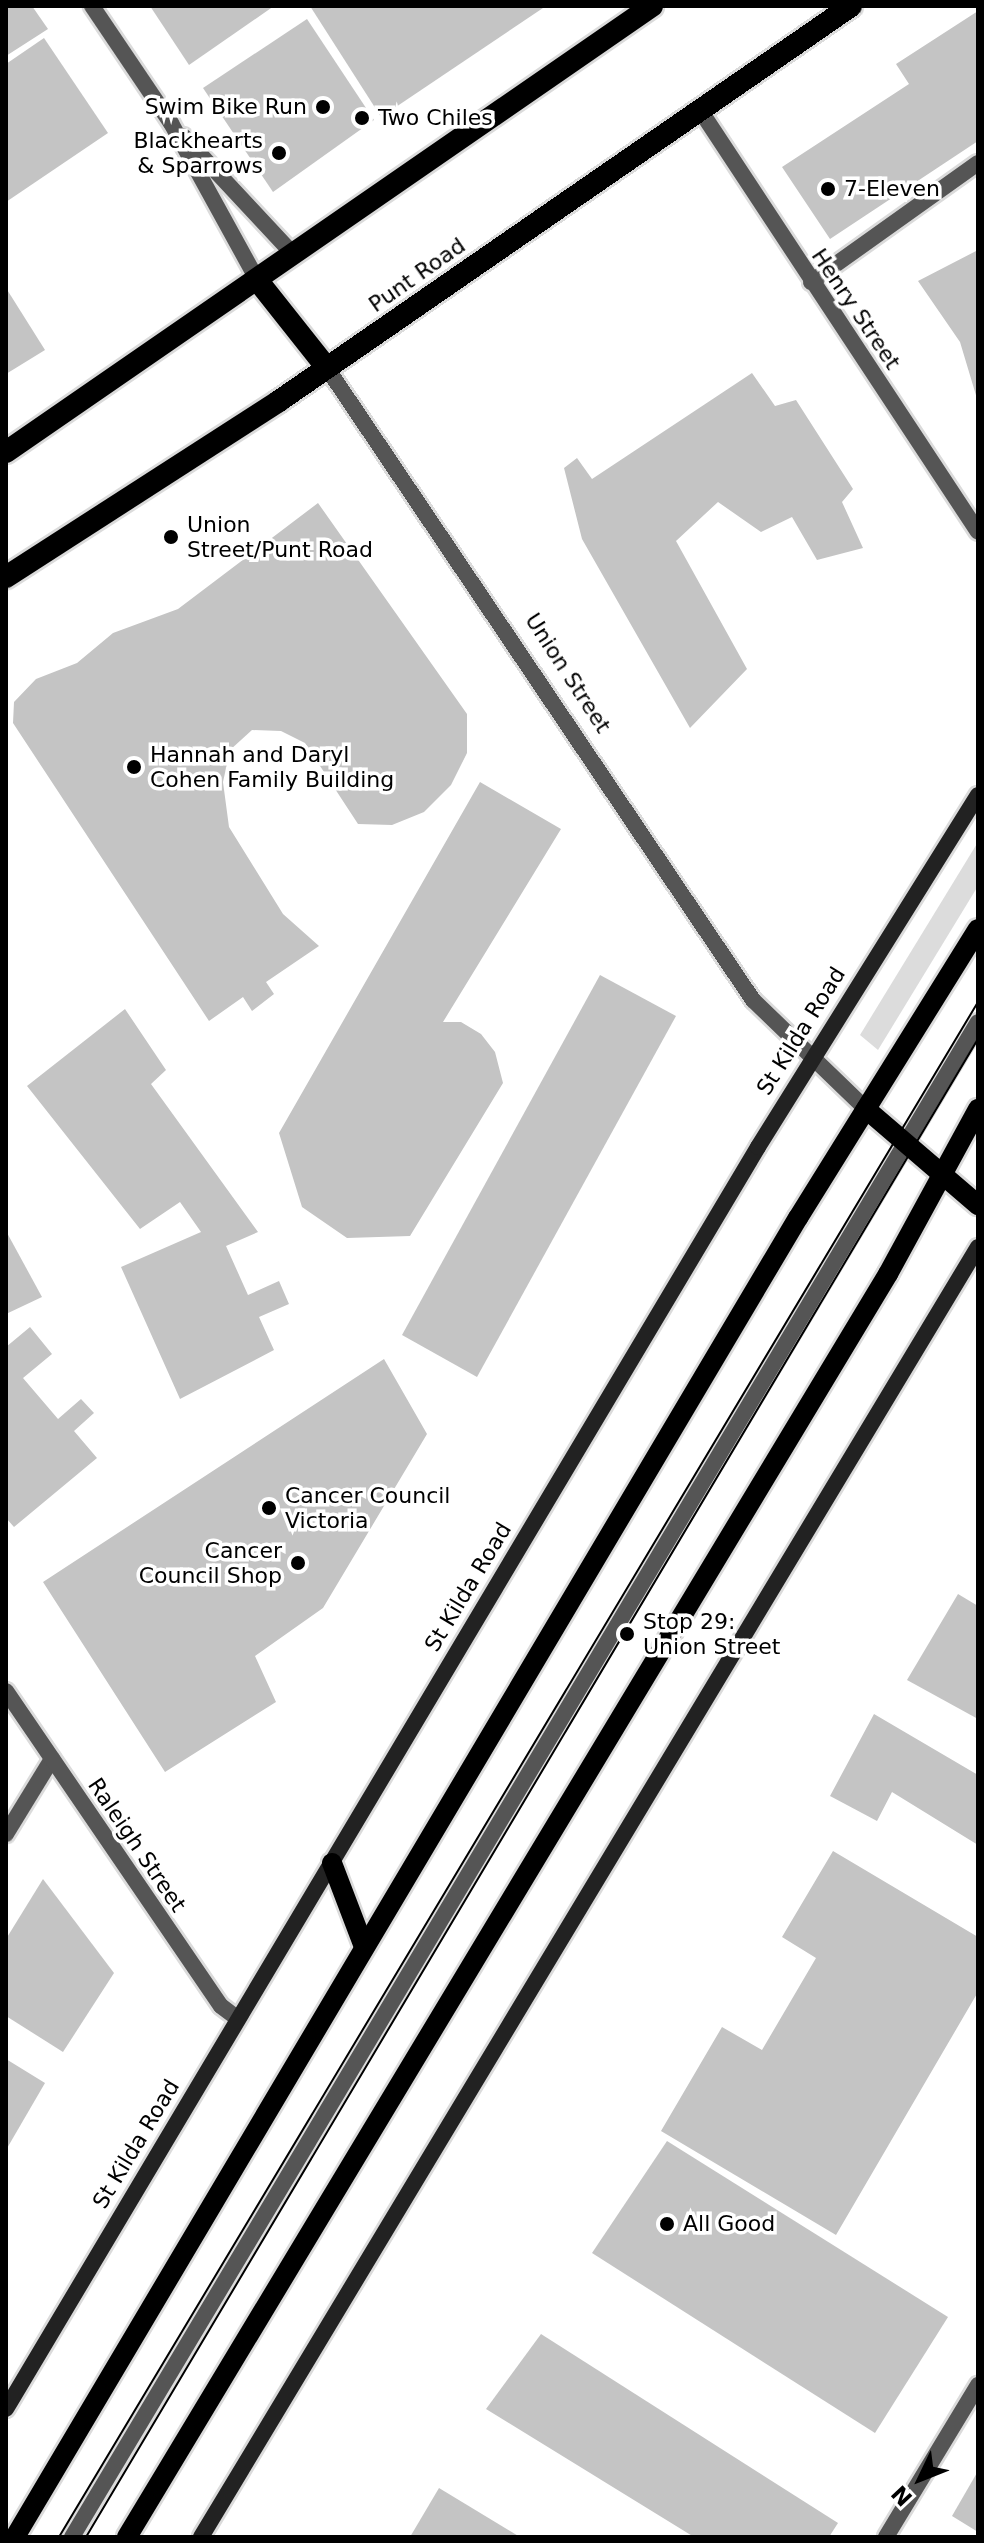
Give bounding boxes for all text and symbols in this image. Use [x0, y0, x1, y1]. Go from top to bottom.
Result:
place label: Swim Bike Run [145, 94, 307, 120]
marker: Swim Bike Run [314, 98, 332, 116]
place label: Two Chiles [378, 105, 493, 131]
marker: Two Chiles [353, 109, 371, 127]
place label: Blackhearts & Sparrows [133, 127, 263, 178]
marker: Blackhearts & Sparrows [270, 144, 288, 162]
place label: 7-Eleven [844, 176, 940, 202]
marker: 7-Eleven [819, 180, 837, 198]
street label: Punt Road [364, 232, 470, 318]
street label: Henry Street [806, 244, 906, 374]
place label: Union Street/Punt Road [187, 511, 373, 562]
marker: Union Street/Punt Road [162, 528, 180, 546]
street label: Union Street [520, 608, 616, 738]
place label: Hannah and Daryl Cohen Family Building [150, 741, 394, 792]
marker: Hannah and Daryl Cohen Family Building [125, 758, 143, 776]
street label: St Kilda Road [751, 962, 851, 1100]
place label: Cancer Council Victoria [285, 1482, 450, 1534]
marker: Cancer Council Victoria [260, 1499, 278, 1517]
street label: St Kilda Road [419, 1518, 517, 1656]
place label: Cancer Council Shop [139, 1537, 282, 1588]
marker: Cancer Council Shop [289, 1554, 307, 1572]
place label: Stop 29: Union Street [643, 1608, 780, 1660]
marker: Stop 29: Union Street [618, 1625, 636, 1643]
street label: Raleigh Street [82, 1773, 192, 1917]
street label: St Kilda Road [87, 2075, 185, 2213]
place label: All Good [683, 2211, 775, 2237]
marker: All Good [658, 2215, 676, 2233]
north arrow [880, 2439, 960, 2519]
text: N [887, 2480, 918, 2511]

